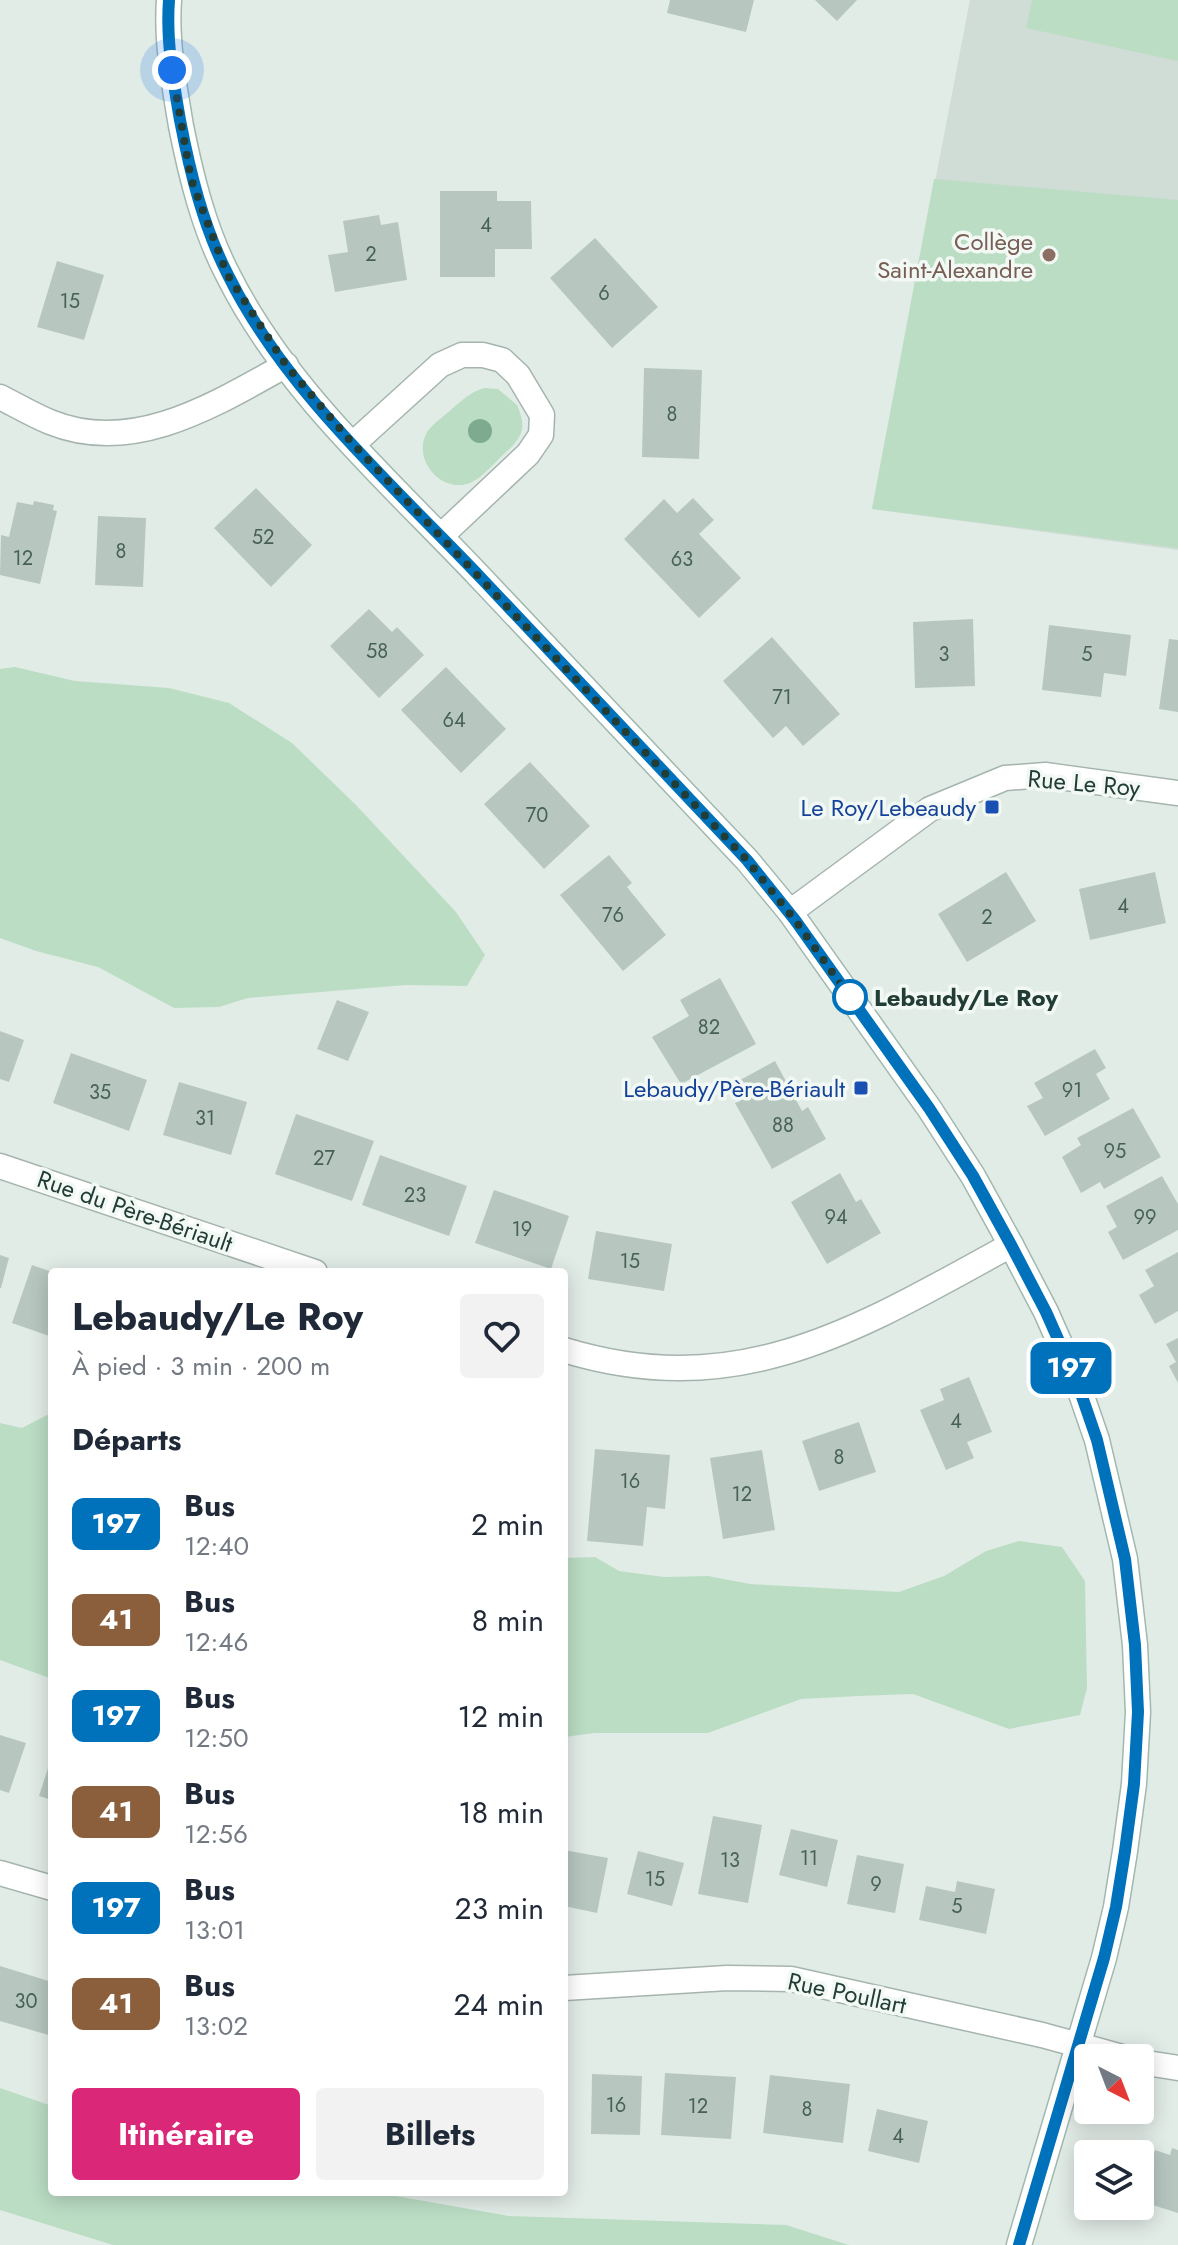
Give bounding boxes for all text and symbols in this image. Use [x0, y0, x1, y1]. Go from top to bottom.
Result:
your location [152, 50, 192, 90]
house number: 4 [480, 211, 492, 240]
place label: Collège Saint-Alexandre [877, 224, 1033, 287]
house number: 2 [365, 240, 377, 269]
marker: Collège Saint-Alexandre [1040, 246, 1058, 264]
house number: 6 [598, 279, 610, 308]
house number: 15 [60, 287, 80, 316]
house number: 8 [667, 400, 677, 429]
house number: 52 [252, 523, 274, 552]
house number: 8 [116, 537, 126, 566]
house number: 12 [13, 544, 33, 573]
house number: 63 [671, 545, 693, 574]
house number: 58 [366, 637, 388, 666]
house number: 3 [939, 640, 950, 669]
house number: 5 [1081, 640, 1093, 669]
house number: 71 [772, 683, 792, 712]
house number: 64 [442, 706, 466, 735]
street label: Rue Le Roy [1026, 761, 1142, 805]
place label: Le Roy/Lebeaudy [800, 790, 976, 825]
marker: Le Roy/Lebeaudy [983, 798, 1001, 816]
house number: 70 [526, 801, 548, 830]
house number: 4 [1117, 892, 1129, 921]
house number: 76 [602, 901, 624, 930]
house number: 2 [981, 903, 993, 932]
marker: Lebaudy/Le Roy [833, 980, 867, 1014]
place label: Lebaudy/Le Roy [874, 980, 1058, 1015]
house number: 82 [698, 1013, 720, 1042]
place label: Lebaudy/Père-Bériault [623, 1071, 845, 1106]
house number: 91 [1062, 1076, 1082, 1105]
house number: 35 [89, 1078, 111, 1107]
marker: Lebaudy/Père-Bériault [852, 1079, 870, 1097]
house number: 31 [195, 1104, 215, 1133]
house number: 88 [772, 1111, 794, 1140]
house number: 95 [1104, 1137, 1126, 1166]
house number: 27 [313, 1144, 335, 1173]
street label: Rue du Père-Bériault [32, 1161, 238, 1261]
house number: 23 [404, 1181, 426, 1210]
house number: 94 [824, 1203, 848, 1232]
house number: 99 [1133, 1203, 1157, 1232]
house number: 19 [512, 1215, 532, 1244]
house number: 15 [620, 1247, 640, 1276]
text: Lebaudy/Le Roy [72, 1289, 363, 1344]
button: heart [460, 1294, 544, 1378]
line badge: 197 [1025, 1342, 1117, 1394]
text: À pied · 3 min · 200 m [72, 1347, 330, 1385]
text: 197 [1046, 1347, 1096, 1388]
house number: 4 [950, 1407, 962, 1436]
text: Départs [72, 1418, 181, 1461]
house number: 8 [834, 1443, 844, 1472]
house number: 16 [620, 1467, 640, 1496]
house number: 12 [732, 1480, 752, 1509]
text: Bus [184, 1484, 235, 1527]
text: 197 [91, 1503, 141, 1544]
text: 2 min [471, 1503, 544, 1546]
text: 12:40 [184, 1527, 249, 1565]
text: Bus [184, 1580, 235, 1623]
text: 41 [99, 1599, 133, 1640]
text: 8 min [472, 1599, 544, 1642]
text: 12:46 [184, 1623, 248, 1661]
text: Bus [184, 1676, 235, 1719]
text: 197 [91, 1695, 141, 1736]
text: 12 min [457, 1695, 544, 1738]
text: 12:50 [184, 1719, 249, 1757]
text: Bus [184, 1772, 235, 1815]
text: 41 [99, 1791, 133, 1832]
text: 18 min [458, 1791, 544, 1834]
text: 12:56 [184, 1815, 248, 1853]
house number: 11 [800, 1844, 818, 1873]
house number: 13 [720, 1846, 740, 1875]
house number: 15 [645, 1865, 665, 1894]
text: Bus [184, 1868, 235, 1911]
house number: 9 [870, 1870, 882, 1899]
text: 197 [91, 1887, 141, 1928]
text: 23 min [455, 1887, 544, 1930]
house number: 5 [951, 1892, 963, 1921]
text: 13:01 [184, 1911, 245, 1949]
street label: Rue Poullart [785, 1963, 910, 2023]
text: Bus [184, 1964, 235, 2007]
text: 41 [99, 1983, 133, 2024]
text: 24 min [453, 1983, 544, 2026]
house number: 30 [15, 1987, 37, 2016]
text: 13:02 [184, 2007, 248, 2045]
north arrow [1074, 2044, 1154, 2124]
map controls [1074, 2044, 1154, 2220]
button: Itinéraire [72, 2088, 300, 2180]
button: Billets [316, 2088, 544, 2180]
house number: 16 [606, 2091, 626, 2120]
house number: 12 [688, 2092, 708, 2121]
house number: 8 [802, 2095, 812, 2124]
house number: 4 [892, 2122, 904, 2151]
button: layers [1074, 2140, 1154, 2220]

